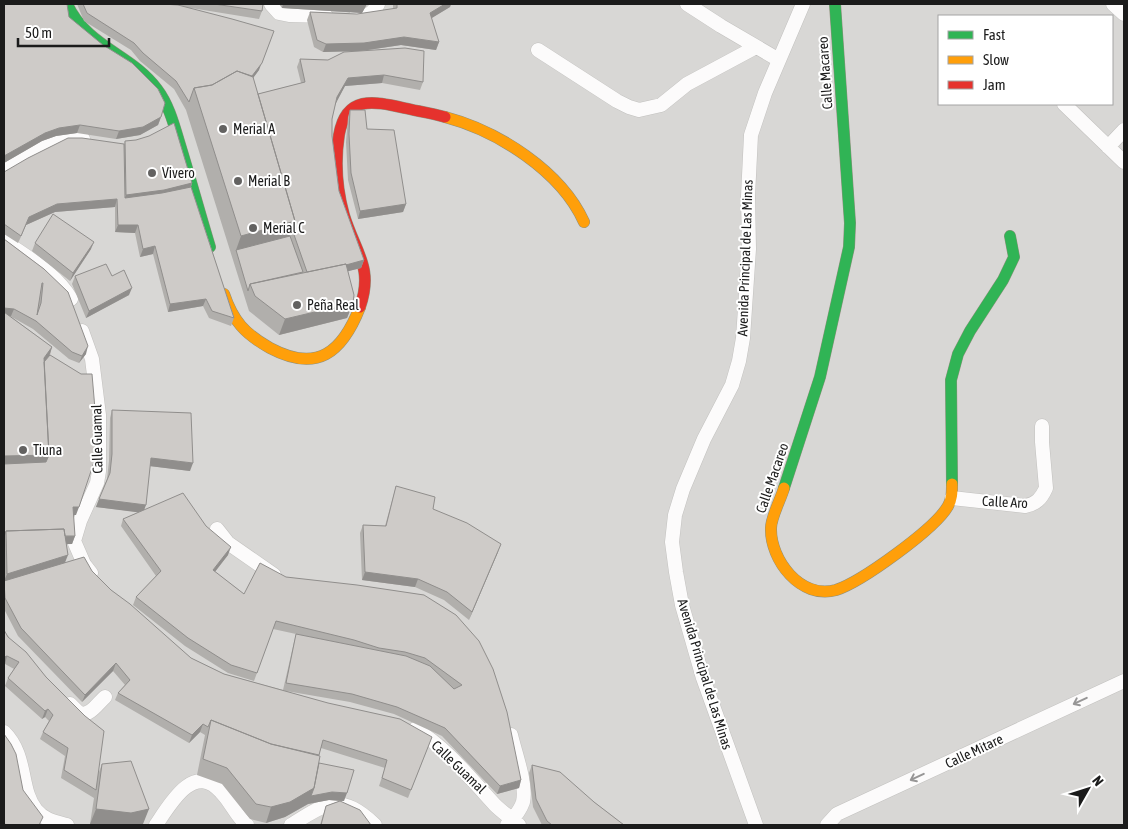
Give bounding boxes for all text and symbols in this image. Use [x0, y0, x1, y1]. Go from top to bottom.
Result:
scale bar [18, 15, 109, 47]
legend [938, 15, 1113, 105]
text: 50 m [25, 24, 52, 41]
text: Fast [983, 26, 1005, 43]
street label: Calle Macareo [814, 36, 836, 110]
text: Slow [983, 51, 1009, 68]
text: Jam [983, 76, 1006, 93]
place label: Merial A [233, 121, 275, 137]
marker: Merial A [217, 123, 229, 135]
place label: Vivero [162, 165, 195, 181]
marker: Vivero [146, 167, 158, 179]
place label: Merial B [248, 173, 290, 189]
marker: Merial B [232, 175, 244, 187]
street label: Avenida Principal de Las Minas [734, 179, 756, 337]
place label: Merial C [263, 220, 305, 236]
marker: Merial C [247, 222, 259, 234]
place label: Peña Real [307, 297, 359, 313]
marker: Peña Real [291, 299, 303, 311]
street label: Calle Guamal [88, 404, 106, 474]
street label: Calle Macareo [753, 441, 791, 515]
place label: Tiuna [33, 442, 62, 458]
marker: Tiuna [17, 444, 29, 456]
street label: Calle Aro [982, 493, 1028, 511]
street label: Avenida Principal de Las Minas [674, 597, 736, 751]
one-way arrow [1073, 697, 1088, 707]
street label: Calle Mitare [943, 731, 1005, 771]
street label: Calle Guamal [428, 737, 490, 797]
north arrow [1063, 764, 1113, 814]
one-way arrow [910, 773, 925, 782]
text: N [1089, 773, 1107, 789]

